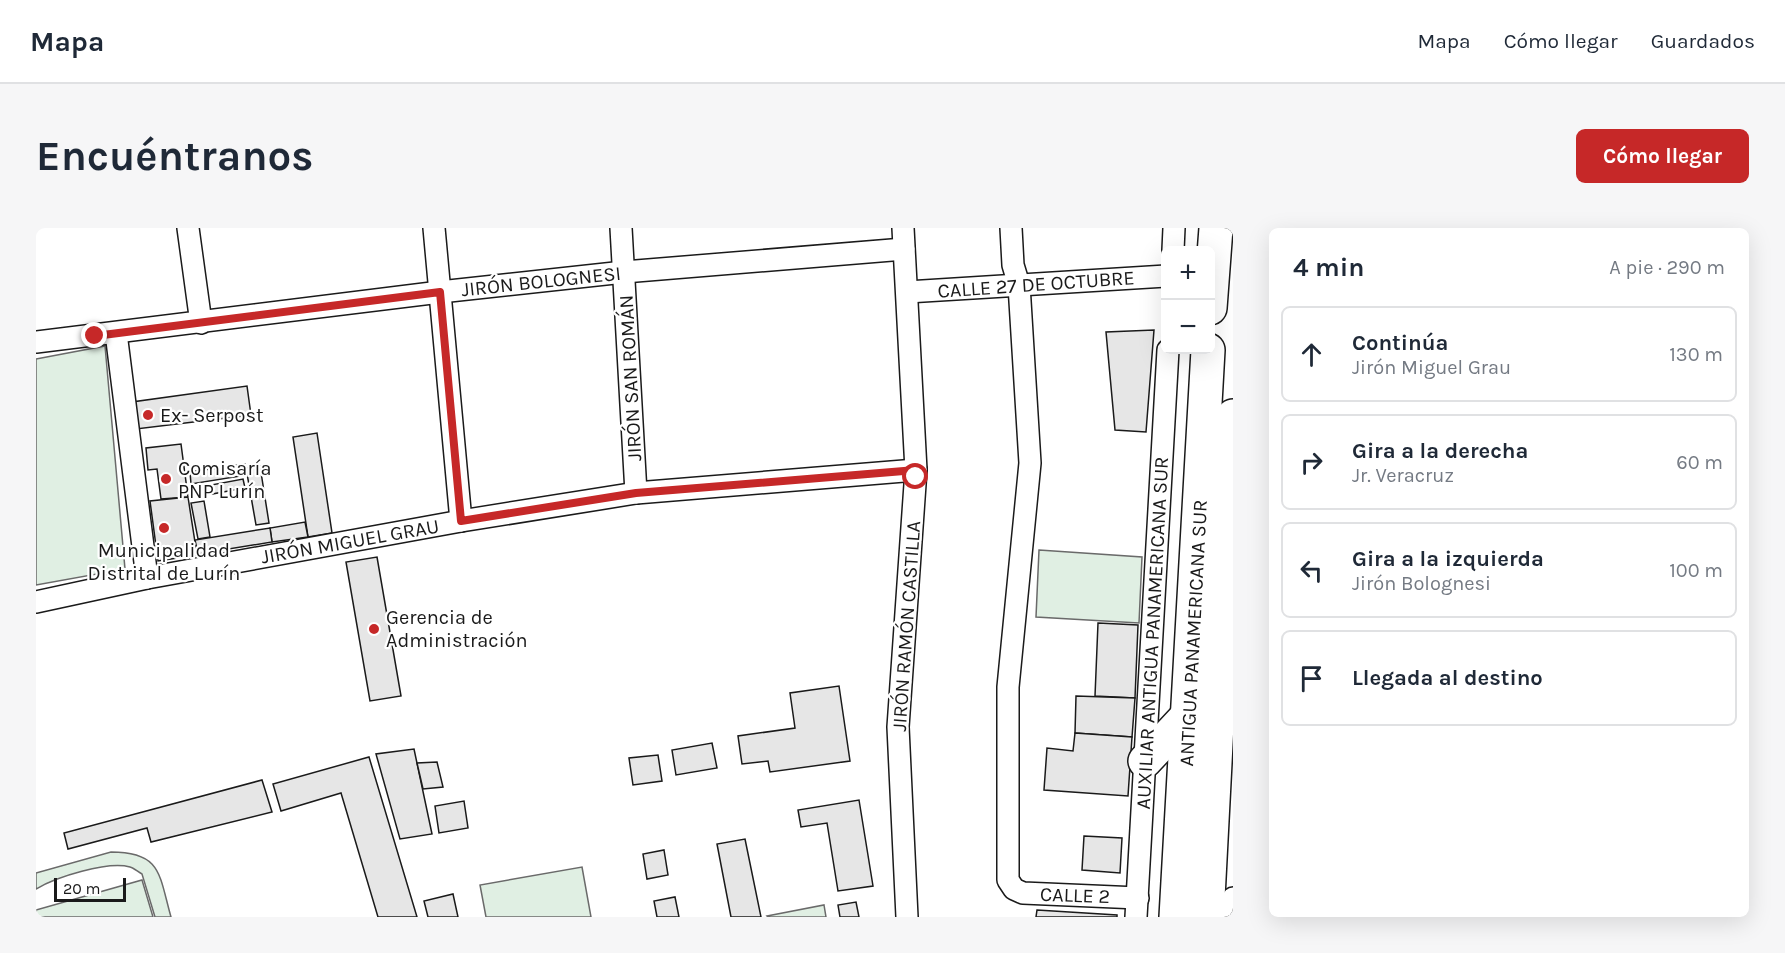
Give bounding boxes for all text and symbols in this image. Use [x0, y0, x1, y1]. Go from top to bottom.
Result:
text: Mapa [30, 25, 104, 58]
text: Mapa [1417, 29, 1471, 53]
text: Cómo llegar [1504, 29, 1618, 53]
text: Guardados [1651, 29, 1755, 53]
button: Cómo llegar [1576, 129, 1749, 183]
text: Encuéntranos [36, 131, 314, 181]
map controls [1161, 246, 1215, 354]
button: + [1161, 246, 1215, 300]
text: 4 min [1293, 252, 1364, 283]
text: A pie · 290 m [1609, 256, 1725, 279]
street label: JIRÓN BOLOGNESI [460, 261, 622, 301]
street label: CALLE 27 DE OCTUBRE [937, 266, 1135, 303]
street label: JIRÓN SAN ROMÁN [614, 294, 646, 462]
button: − [1161, 300, 1215, 354]
route end [81, 322, 107, 348]
text: Continúa [1352, 330, 1448, 356]
icon: ahead [1295, 338, 1328, 371]
text: 130 m [1669, 343, 1723, 366]
text: Jirón Miguel Grau [1352, 356, 1511, 379]
place label: Ex- Serpost [160, 404, 264, 427]
marker: Ex- Serpost [141, 408, 155, 422]
text: Gira a la derecha [1352, 438, 1528, 464]
icon: right [1295, 446, 1328, 479]
text: 60 m [1676, 451, 1723, 474]
street label: AUXILIAR ANTIGUA PANAMERICANA SUR [1132, 456, 1173, 810]
place label: Comisaría PNP Lurín [178, 457, 272, 503]
route start [902, 463, 928, 489]
text: Jr. Veracruz [1352, 464, 1454, 487]
marker: Comisaría PNP Lurín [159, 472, 173, 486]
street label: ANTIGUA PANAMERICANA SUR [1175, 499, 1212, 767]
street label: JIRÓN MIGUEL GRAU [259, 513, 441, 569]
street label: JIRÓN RAMÓN CASTILLA [887, 520, 925, 732]
marker: Municipalidad Distrital de Lurín [157, 521, 171, 535]
place label: Municipalidad Distrital de Lurín [88, 539, 240, 585]
text: Gira a la izquierda [1352, 546, 1544, 572]
icon: left [1295, 554, 1328, 587]
text: 100 m [1669, 559, 1723, 582]
text: Jirón Bolognesi [1352, 572, 1491, 595]
place label: Gerencia de Administración [386, 606, 528, 652]
marker: Gerencia de Administración [367, 622, 381, 636]
icon: arrive [1295, 662, 1328, 695]
text: Llegada al destino [1352, 665, 1543, 691]
scale bar [54, 875, 126, 902]
text: 20 m [63, 879, 101, 898]
street label: CALLE 2 [1040, 883, 1110, 908]

